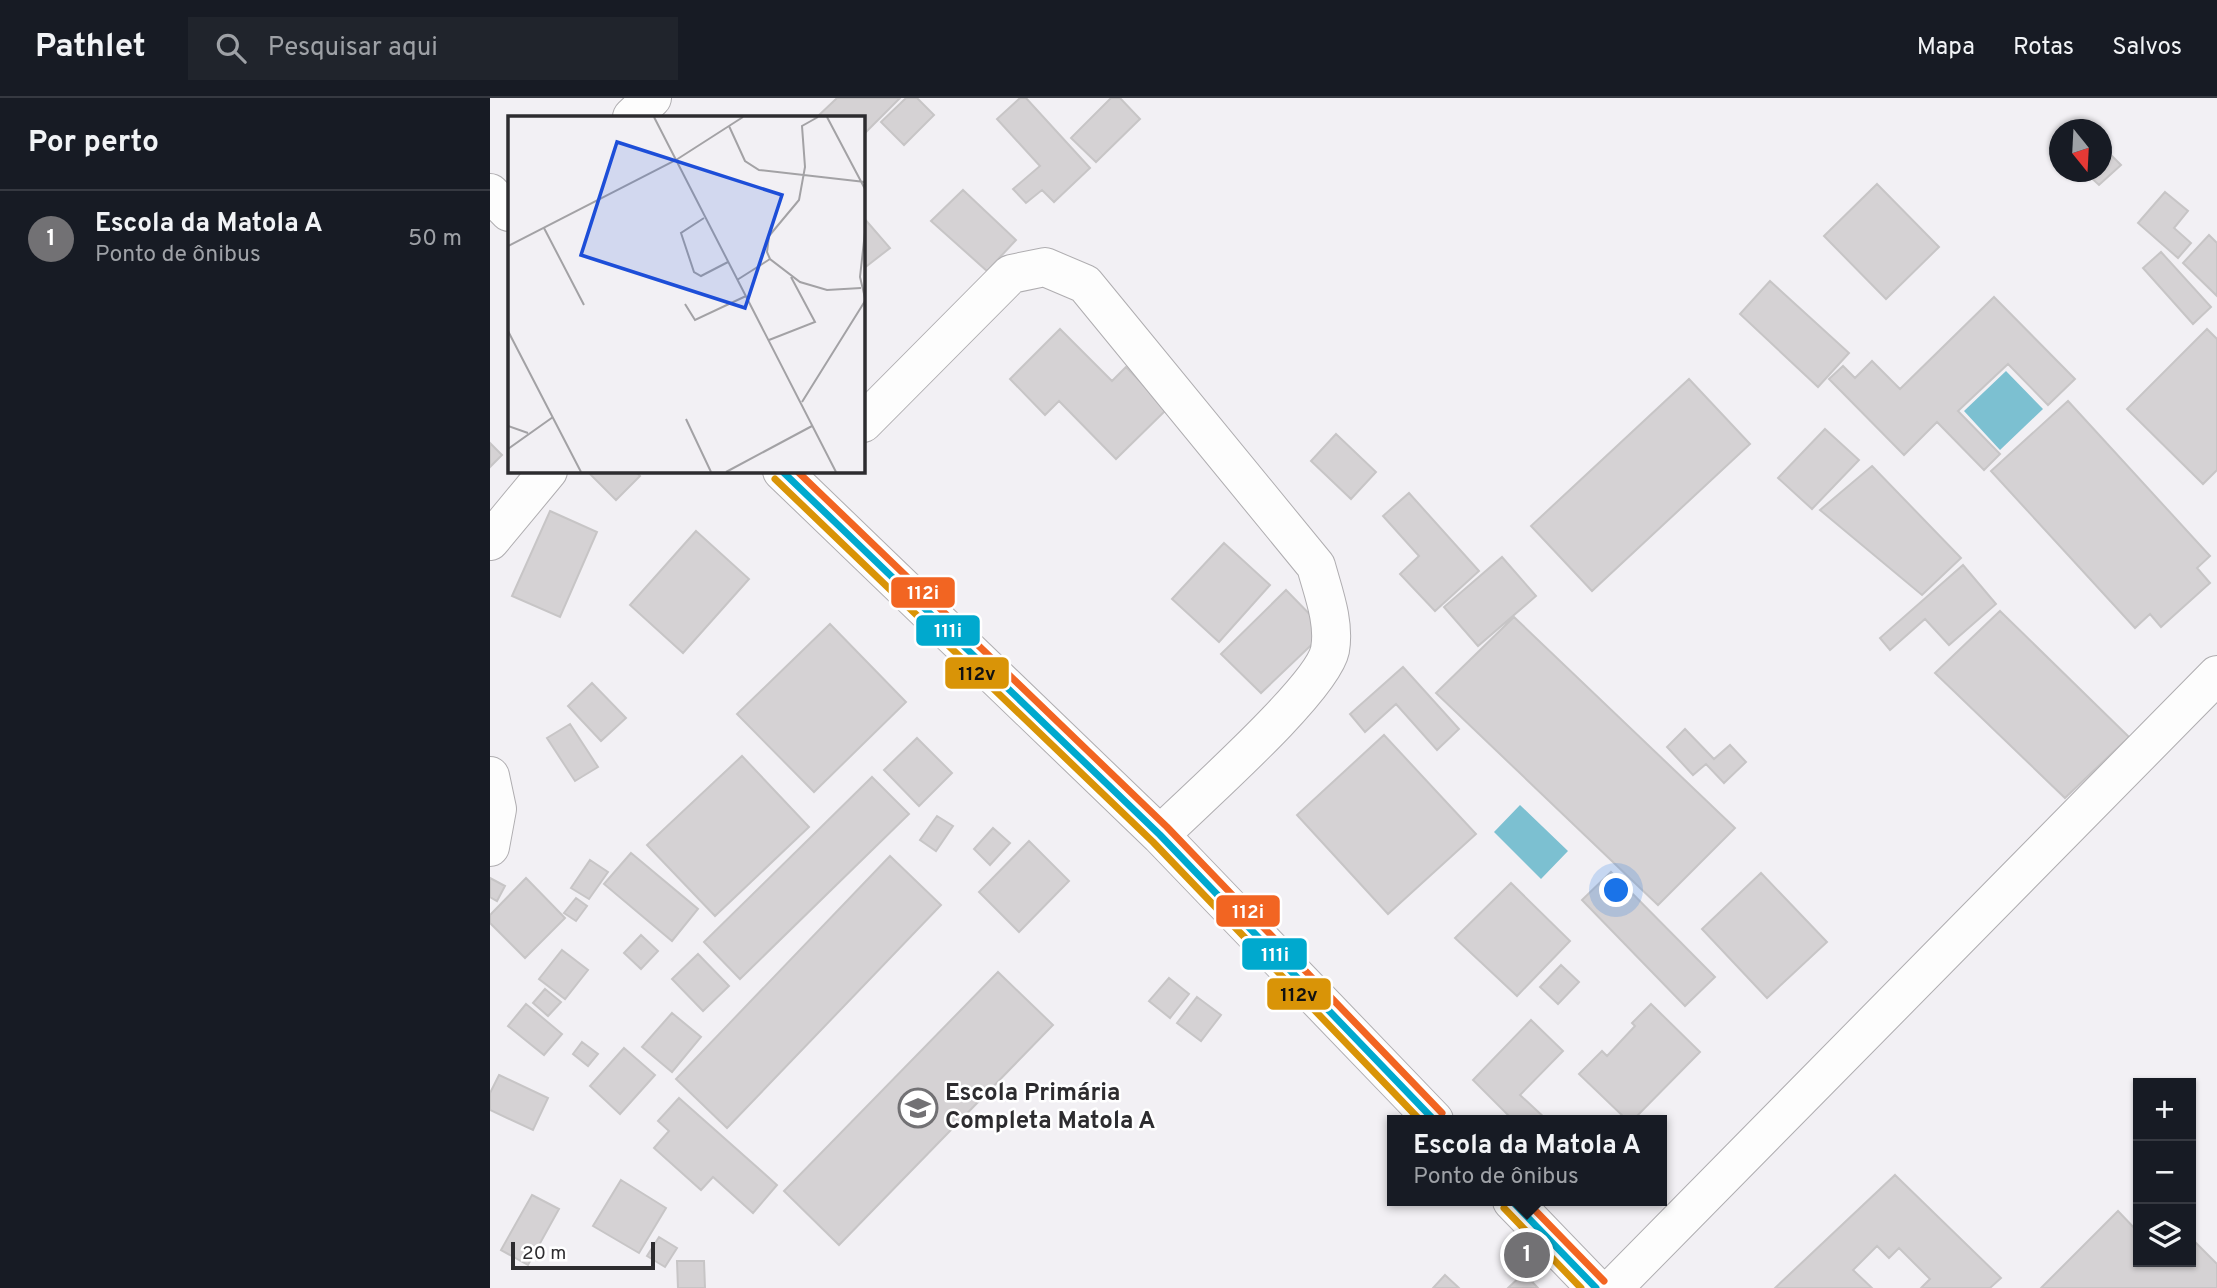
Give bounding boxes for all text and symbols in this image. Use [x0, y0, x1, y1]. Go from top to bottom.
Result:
search box [188, 17, 678, 80]
text: Pathlet [35, 27, 146, 69]
icon: search [212, 29, 250, 67]
text: Pesquisar aqui [268, 32, 438, 65]
text: Mapa [1917, 33, 1975, 63]
text: Rotas [2013, 33, 2074, 63]
text: Salvos [2112, 33, 2182, 63]
inset map [508, 116, 864, 472]
north arrow [2049, 119, 2112, 182]
text: Por perto [28, 125, 159, 162]
text: Escola da Matola A [95, 208, 323, 241]
text: 1 [46, 225, 56, 254]
text: 50 m [408, 225, 462, 254]
text: Ponto de ônibus [95, 241, 261, 270]
line badge: 112i [890, 576, 956, 609]
text: 112i [907, 582, 939, 606]
line badge: 111i [915, 614, 981, 647]
text: 111i [934, 620, 962, 644]
line badge: 112v [944, 656, 1010, 690]
text: 112v [958, 663, 996, 687]
your location [1599, 873, 1633, 907]
line badge: 112i [1215, 894, 1281, 928]
text: 112i [1232, 901, 1264, 925]
line badge: 111i [1241, 937, 1308, 971]
text: 111i [1261, 944, 1289, 968]
line badge: 112v [1266, 977, 1332, 1011]
text: 112v [1280, 984, 1318, 1008]
map controls [2133, 1078, 2196, 1267]
button: + [2133, 1078, 2196, 1141]
place label: Escola Primária Completa Matola A [945, 1079, 1156, 1137]
school or university icon: Escola Primária Completa Matola A [897, 1087, 939, 1129]
popup [1387, 1115, 1667, 1206]
text: Escola da Matola A [1413, 1130, 1641, 1163]
button: − [2133, 1141, 2196, 1204]
text: Ponto de ônibus [1413, 1163, 1579, 1192]
button: layers [2133, 1204, 2196, 1267]
pin: 1 [1504, 1229, 1550, 1281]
scale bar [511, 1239, 654, 1271]
text: 20 m [522, 1242, 566, 1266]

